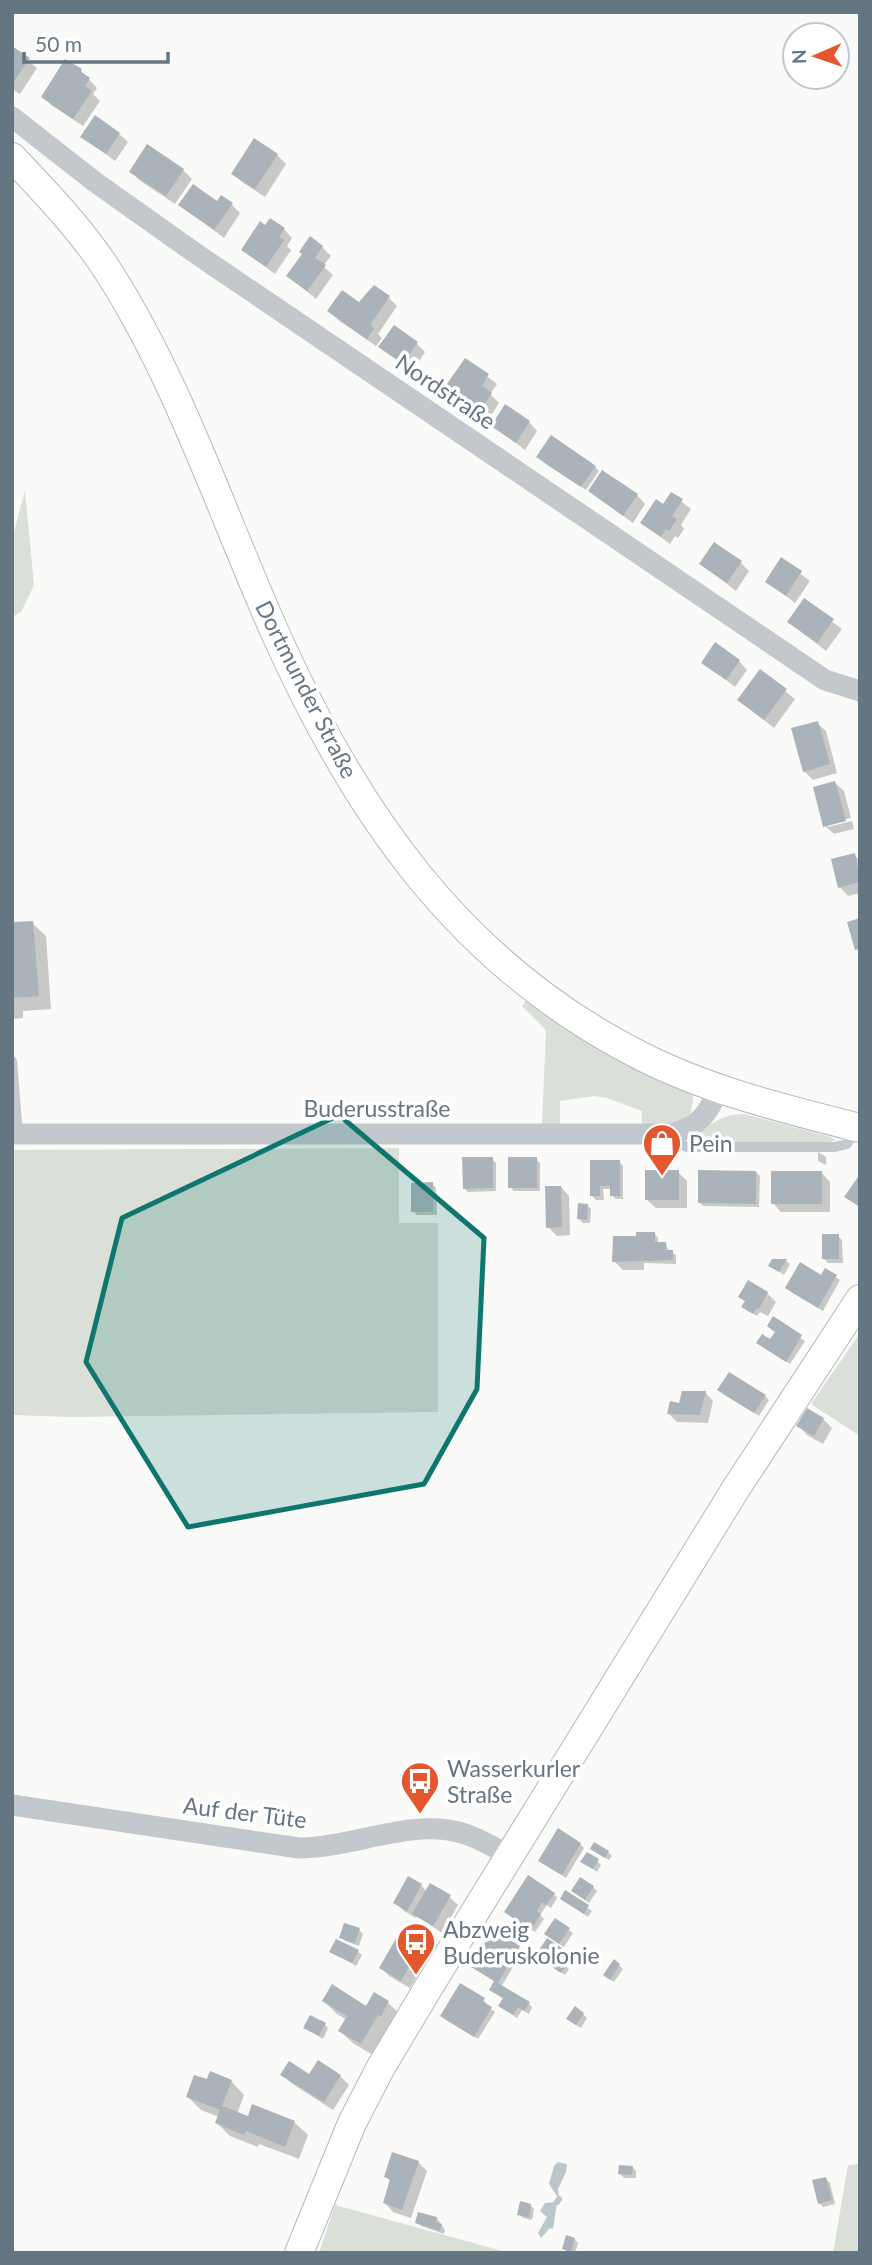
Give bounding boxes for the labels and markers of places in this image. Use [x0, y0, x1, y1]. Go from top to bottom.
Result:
shop icon: Pein [641, 1122, 683, 1177]
place label: Pein [689, 1129, 733, 1157]
place label: Wasserkurler Straße [447, 1754, 581, 1808]
bus stop icon: Wasserkurler Straße [399, 1760, 441, 1815]
place label: Abzweig Buderuskolonie [443, 1915, 600, 1969]
bus stop icon: Abzweig Buderuskolonie [395, 1921, 437, 1976]

